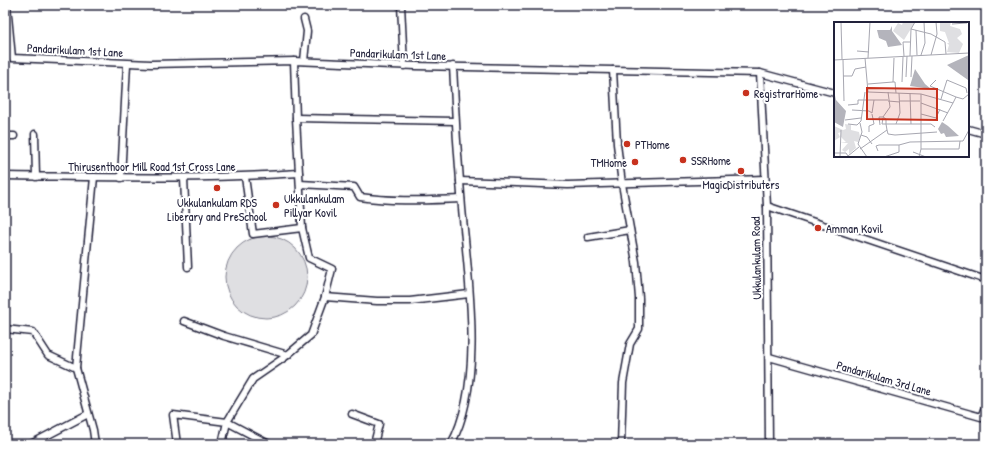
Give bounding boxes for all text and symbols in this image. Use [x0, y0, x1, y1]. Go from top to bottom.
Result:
inset map [834, 22, 969, 157]
street label: Pandarikulam 1st Lane [26, 39, 124, 61]
street label: Pandarikulam 1st Lane [350, 44, 447, 64]
place label: RegistrarHome [754, 85, 819, 102]
marker: RegistrarHome [741, 88, 751, 98]
place label: PTHome [635, 136, 670, 153]
marker: PTHome [622, 139, 632, 149]
place label: SSRHome [691, 152, 731, 169]
place label: TMHome [591, 154, 627, 171]
marker: SSRHome [678, 155, 688, 165]
marker: TMHome [630, 157, 640, 167]
street label: Thirusenthoor Mill Road 1st Cross Lane [68, 158, 236, 175]
marker: MagicDistributers [736, 166, 746, 176]
place label: MagicDistributers [703, 176, 780, 193]
marker: Ukkulankulam RDS Liberary and PreSchool [212, 183, 222, 193]
place label: Ukkulankulam Pillyar Kovil [284, 190, 345, 221]
place label: Ukkulankulam RDS Liberary and PreSchool [167, 194, 268, 225]
marker: Ukkulankulam Pillyar Kovil [271, 200, 281, 210]
street label: Ukkulankulam Road [747, 216, 765, 300]
place label: Amman Kovil [826, 220, 884, 237]
marker: Amman Kovil [813, 223, 823, 233]
street label: Pandarikulam 3rd Lane [835, 356, 934, 400]

